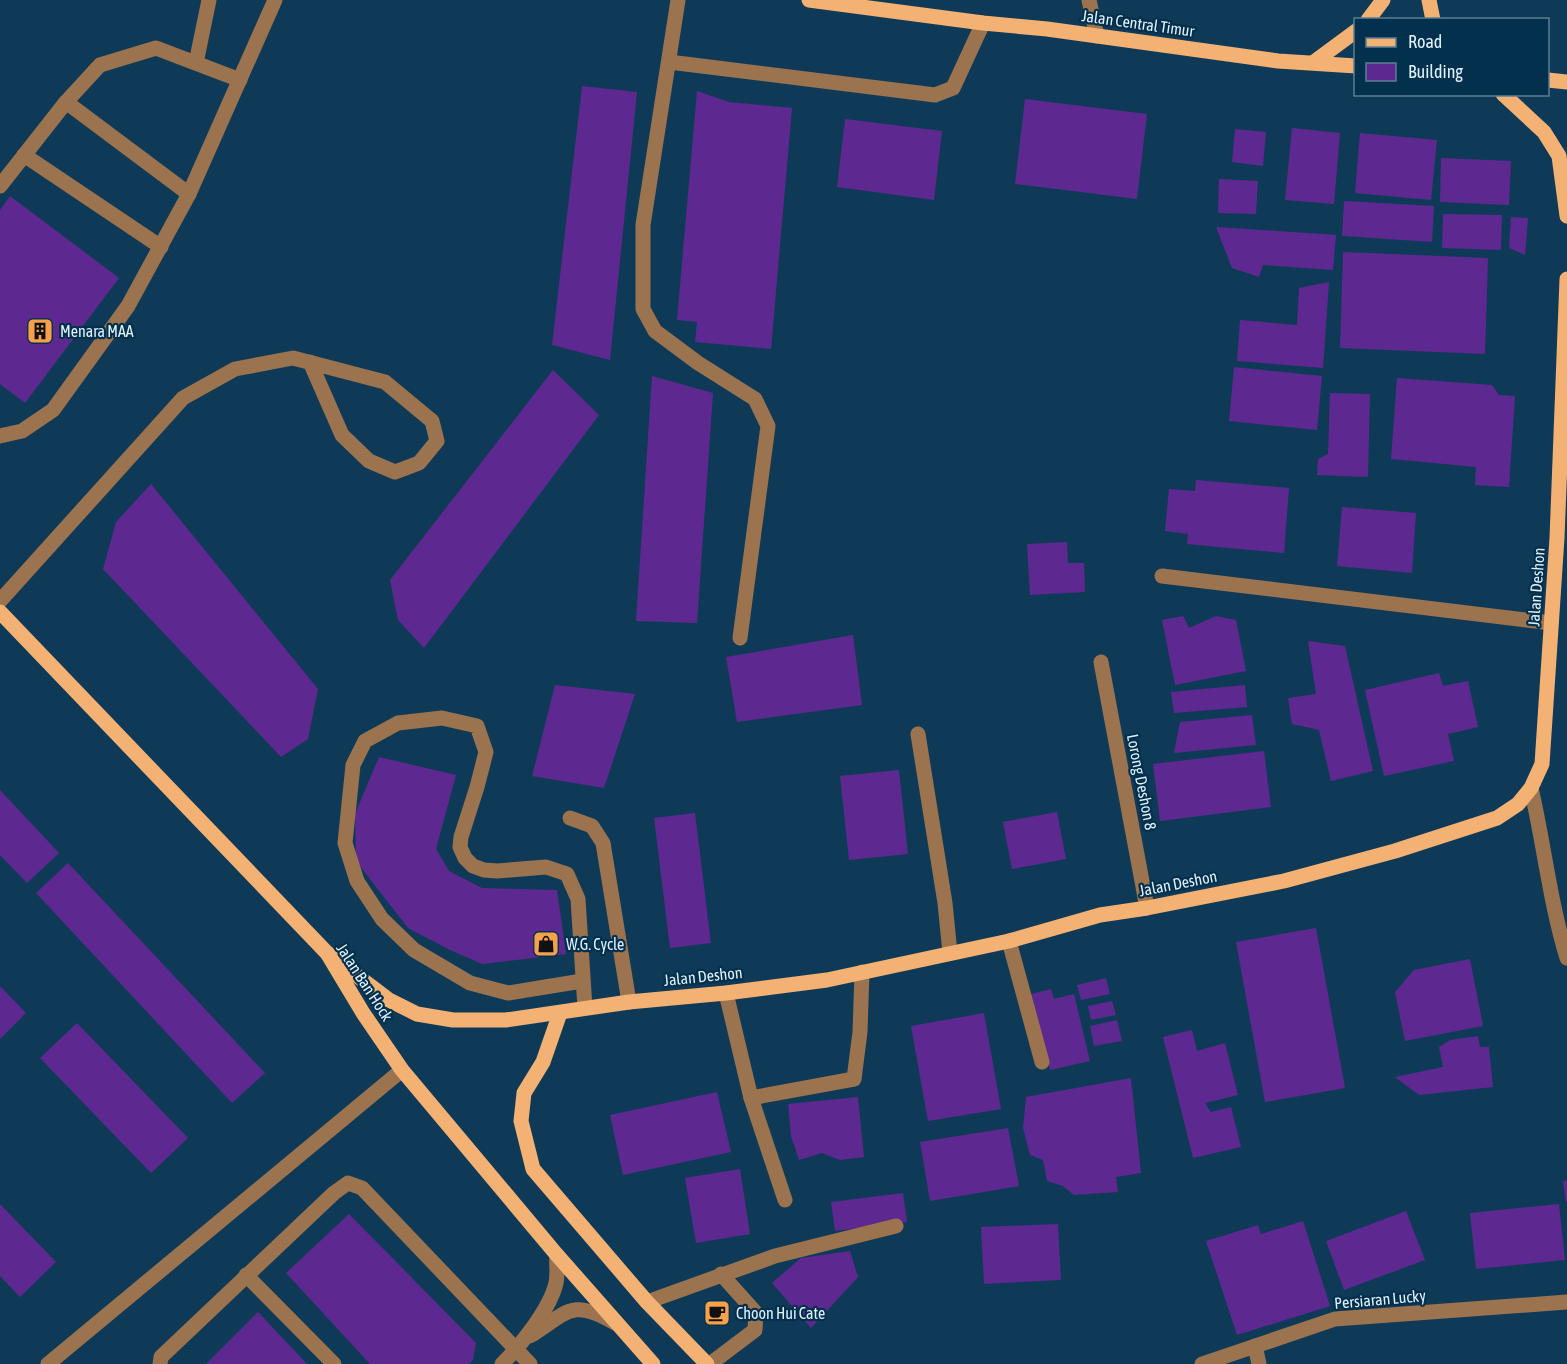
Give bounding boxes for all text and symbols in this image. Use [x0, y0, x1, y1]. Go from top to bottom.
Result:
street label: Jalan Central Timur [1080, 6, 1196, 40]
legend [1354, 18, 1549, 96]
text: Road [1408, 31, 1442, 52]
text: Building [1408, 61, 1463, 82]
building icon: Menara MAA [25, 316, 55, 346]
place label: Menara MAA [60, 322, 134, 340]
street label: Jalan Deshon [1524, 547, 1548, 627]
street label: Lorong Deshon 8 [1123, 732, 1160, 832]
street label: Jalan Deshon [1137, 867, 1219, 899]
shop icon: W.G. Cycle [531, 929, 561, 959]
place label: W.G. Cycle [566, 935, 624, 954]
street label: Jalan Ban Hock [333, 940, 397, 1024]
street label: Jalan Deshon [663, 963, 743, 989]
street label: Persiaran Lucky [1334, 1286, 1427, 1313]
cafe icon: Choon Hui Cate [702, 1298, 732, 1328]
place label: Choon Hui Cate [736, 1304, 825, 1322]

